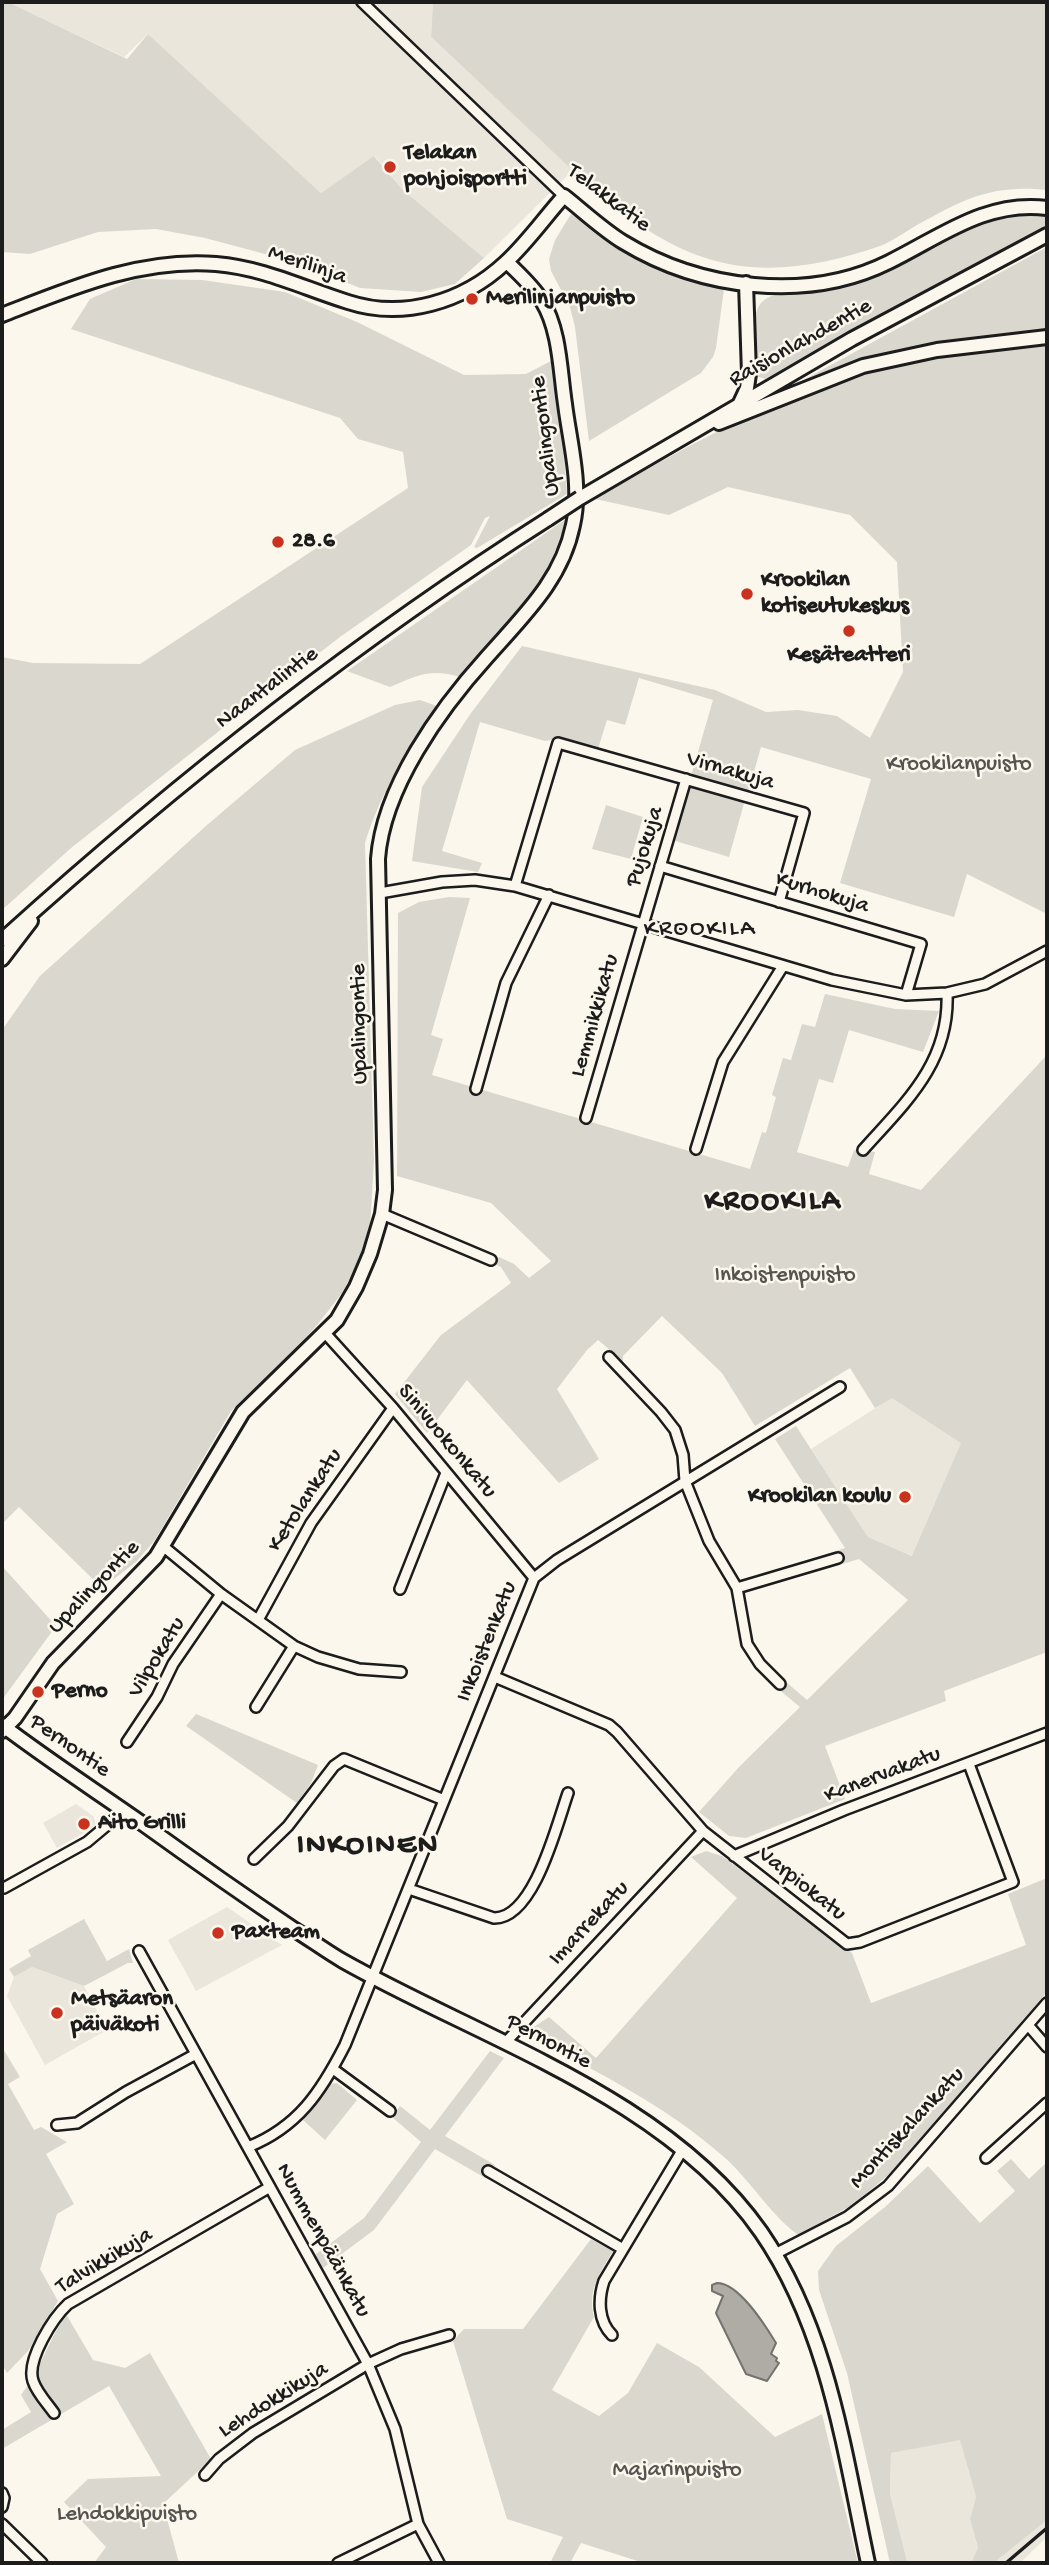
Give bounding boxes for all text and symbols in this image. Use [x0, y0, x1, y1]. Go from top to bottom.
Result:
place label: Telakan pohjoisportti [404, 140, 527, 194]
street label: Telakkatie [561, 158, 655, 240]
marker: Telakan pohjoisportti [382, 159, 398, 175]
street label: Merilinja [264, 240, 350, 292]
place label: Merilinjanpuisto [486, 285, 635, 313]
marker: Merilinjanpuisto [464, 291, 480, 307]
street label: Raisionlahdentie [725, 293, 877, 395]
street label: Upalingontie [526, 374, 568, 498]
place label: 28.6 [292, 528, 335, 556]
marker: 28.6 [270, 534, 286, 550]
place label: Krookilan kotiseutukeskus [761, 567, 909, 621]
marker: Krookilan kotiseutukeskus [739, 586, 755, 602]
marker: Kesäteatteri [841, 623, 857, 639]
street label: Naantalintie [211, 642, 325, 736]
place label: Kesäteatteri [787, 642, 911, 670]
street label: Virnakuja [683, 746, 777, 798]
park label: Krookilanpuisto [886, 751, 1032, 779]
street label: Pujokuja [621, 803, 671, 891]
street label: Kurhokuja [772, 867, 872, 921]
district label: KROOKILA [645, 916, 755, 944]
street label: Lemmikkikatu [565, 951, 627, 1081]
street label: Upalingontie [346, 964, 376, 1084]
district label: KROOKILA [706, 1185, 840, 1221]
park label: Inkoistenpuisto [714, 1262, 856, 1290]
street label: Sinivuokonkatu [390, 1379, 502, 1505]
street label: Ketolankatu [262, 1444, 350, 1558]
place label: Krookilan koulu [748, 1483, 891, 1511]
marker: Krookilan koulu [897, 1489, 913, 1505]
street label: Upalingontie [43, 1535, 147, 1641]
street label: Inkoistenkatu [451, 1578, 525, 1706]
street label: Vilpokatu [123, 1613, 193, 1703]
place label: Perno [52, 1678, 108, 1706]
marker: Perno [30, 1684, 46, 1700]
street label: Pernontie [23, 1709, 115, 1785]
street label: Kanervakatu [821, 1741, 945, 1811]
place label: Aito Grilli [98, 1810, 186, 1838]
marker: Aito Grilli [76, 1816, 92, 1832]
district label: INKOINEN [298, 1829, 438, 1865]
street label: Varpiokatu [751, 1842, 851, 1928]
street label: Imarrekatu [544, 1876, 636, 1972]
place label: Paxteam [232, 1919, 320, 1947]
marker: Paxteam [210, 1925, 226, 1941]
place label: Metsäaron päiväkoti [71, 1986, 173, 2040]
marker: Metsäaron päiväkoti [49, 2005, 65, 2021]
street label: Pernontie [501, 2009, 595, 2077]
street label: Montiskalankatu [844, 2062, 972, 2196]
street label: Nummenpäänkatu [268, 2159, 376, 2323]
street label: Talvikkikuja [52, 2222, 158, 2302]
street label: Lehdokkikuja [214, 2356, 334, 2446]
park label: Majarinpuisto [612, 2457, 742, 2485]
park label: Lehdokkipuisto [57, 2501, 197, 2529]

